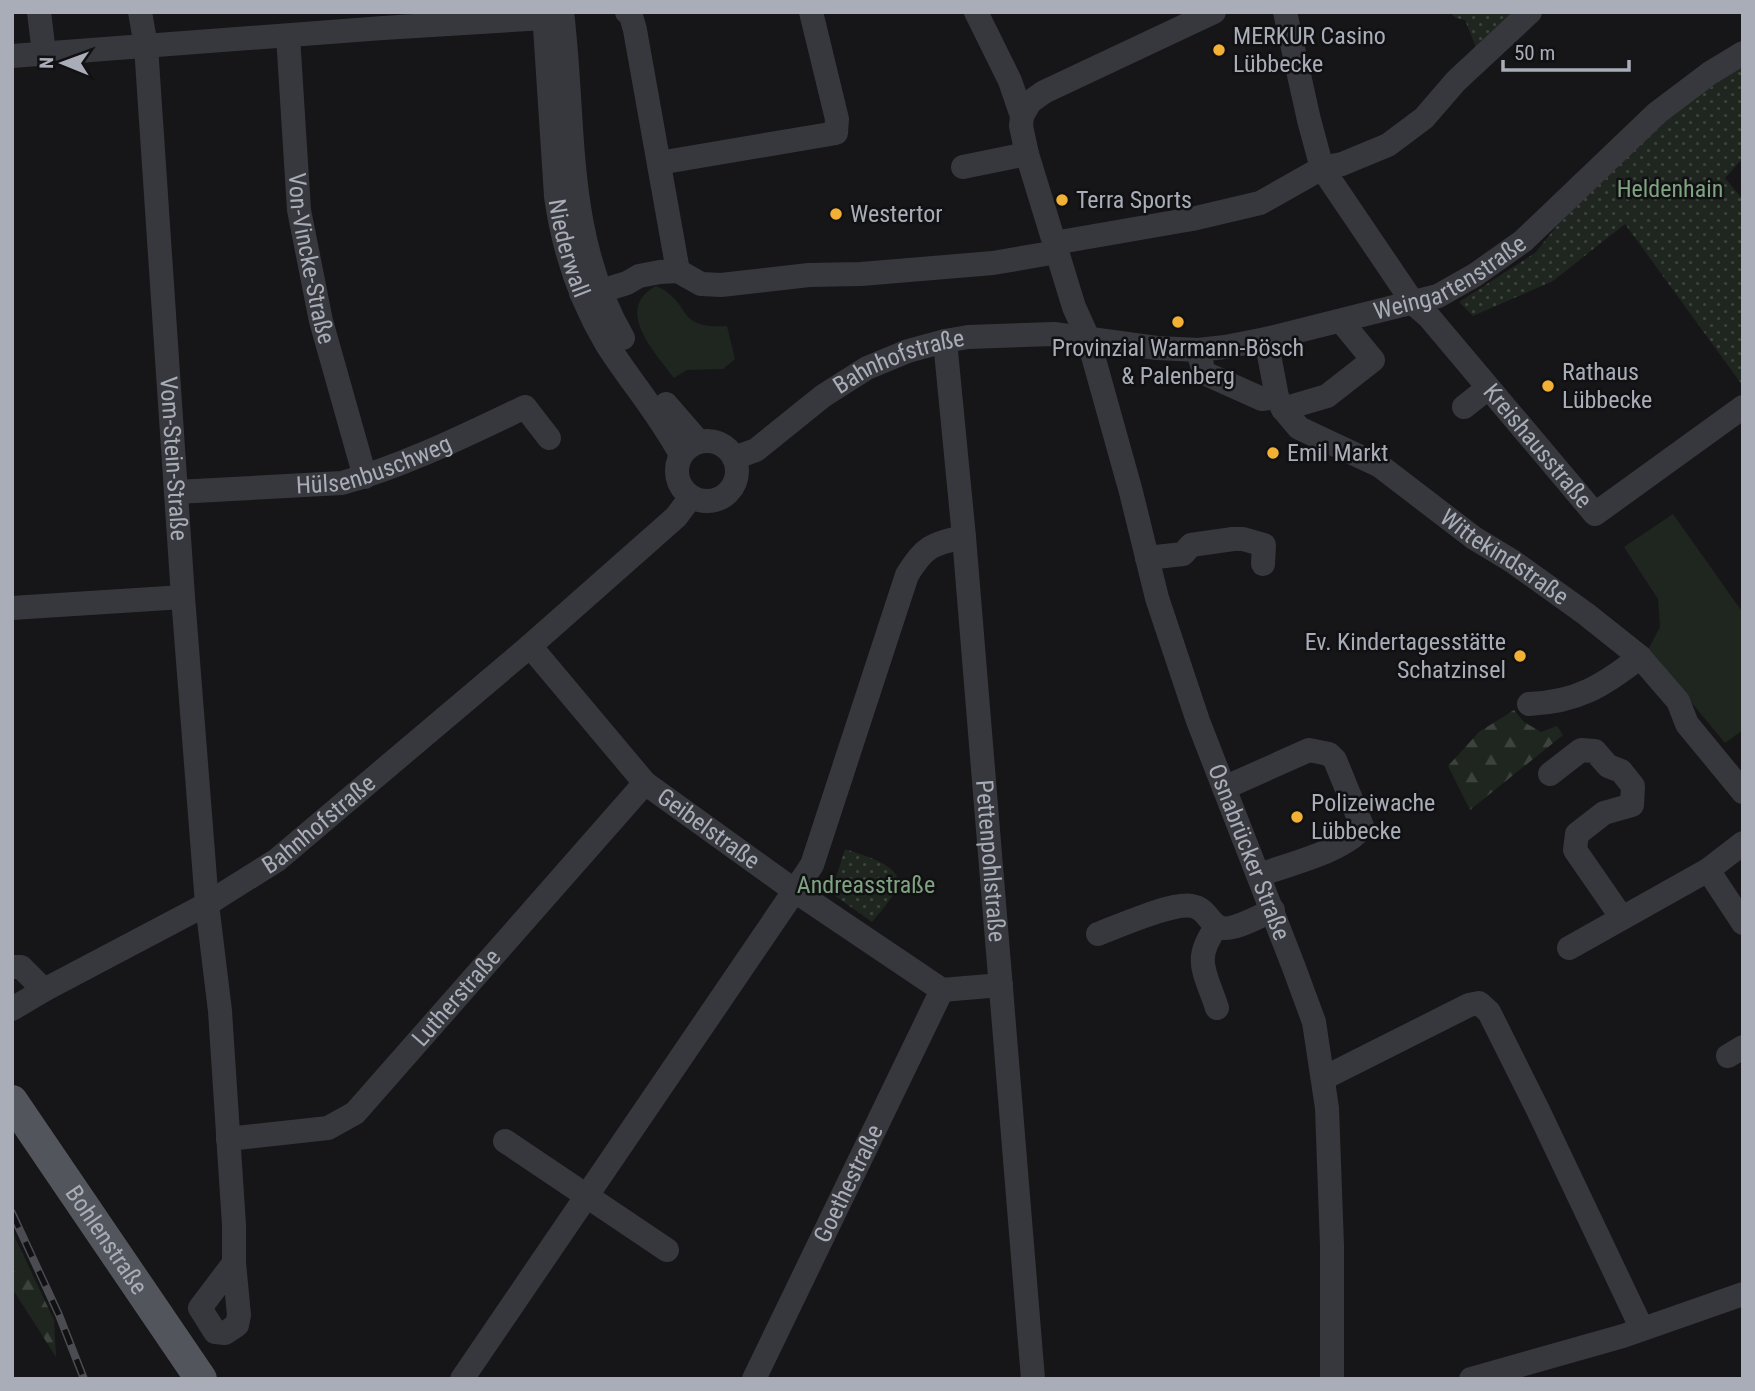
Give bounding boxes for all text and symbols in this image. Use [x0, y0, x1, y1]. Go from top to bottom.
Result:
place label: MERKUR Casino Lübbecke [1233, 22, 1386, 78]
north arrow [28, 28, 98, 98]
scale bar [1503, 28, 1629, 72]
text: 50 m [1514, 41, 1555, 65]
marker: MERKUR Casino Lübbecke [1211, 42, 1227, 58]
text: N [35, 57, 58, 69]
street label: Von-Vincke-Straße [283, 172, 341, 347]
park label: Heldenhain [1617, 175, 1723, 203]
place label: Terra Sports [1076, 186, 1192, 214]
marker: Terra Sports [1054, 192, 1070, 208]
street label: Niederwall [543, 197, 596, 301]
place label: Westertor [850, 200, 943, 228]
marker: Westertor [828, 206, 844, 222]
street label: Weingartenstraße [1371, 229, 1532, 326]
marker: Provinzial Warmann-Bösch & Palenberg [1170, 314, 1186, 330]
street label: Bahnhofstraße [828, 324, 966, 400]
place label: Provinzial Warmann-Bösch & Palenberg [1052, 334, 1304, 390]
place label: Rathaus Lübbecke [1562, 358, 1652, 414]
street label: Vom-Stein-Straße [154, 375, 193, 542]
street label: Kreishausstraße [1477, 378, 1598, 514]
marker: Rathaus Lübbecke [1540, 378, 1556, 394]
street label: Hülsenbuschweg [295, 429, 456, 499]
place label: Emil Markt [1287, 439, 1388, 467]
marker: Emil Markt [1265, 445, 1281, 461]
street label: Wittekindstraße [1435, 503, 1574, 611]
place label: Ev. Kindertagesstätte Schatzinsel [1305, 628, 1506, 684]
marker: Ev. Kindertagesstätte Schatzinsel [1512, 648, 1528, 664]
street label: Osnabrücker Straße [1202, 760, 1296, 944]
street label: Bahnhofstraße [257, 769, 381, 880]
street label: Pettenpohlstraße [970, 779, 1011, 943]
street label: Geibelstraße [652, 782, 765, 875]
place label: Polizeiwache Lübbecke [1311, 789, 1435, 845]
marker: Polizeiwache Lübbecke [1289, 809, 1305, 825]
park label: Andreasstraße [797, 871, 935, 899]
street label: Lutherstraße [406, 943, 506, 1052]
street label: Goethestraße [808, 1120, 889, 1247]
street label: Bohlenstraße [60, 1180, 153, 1300]

